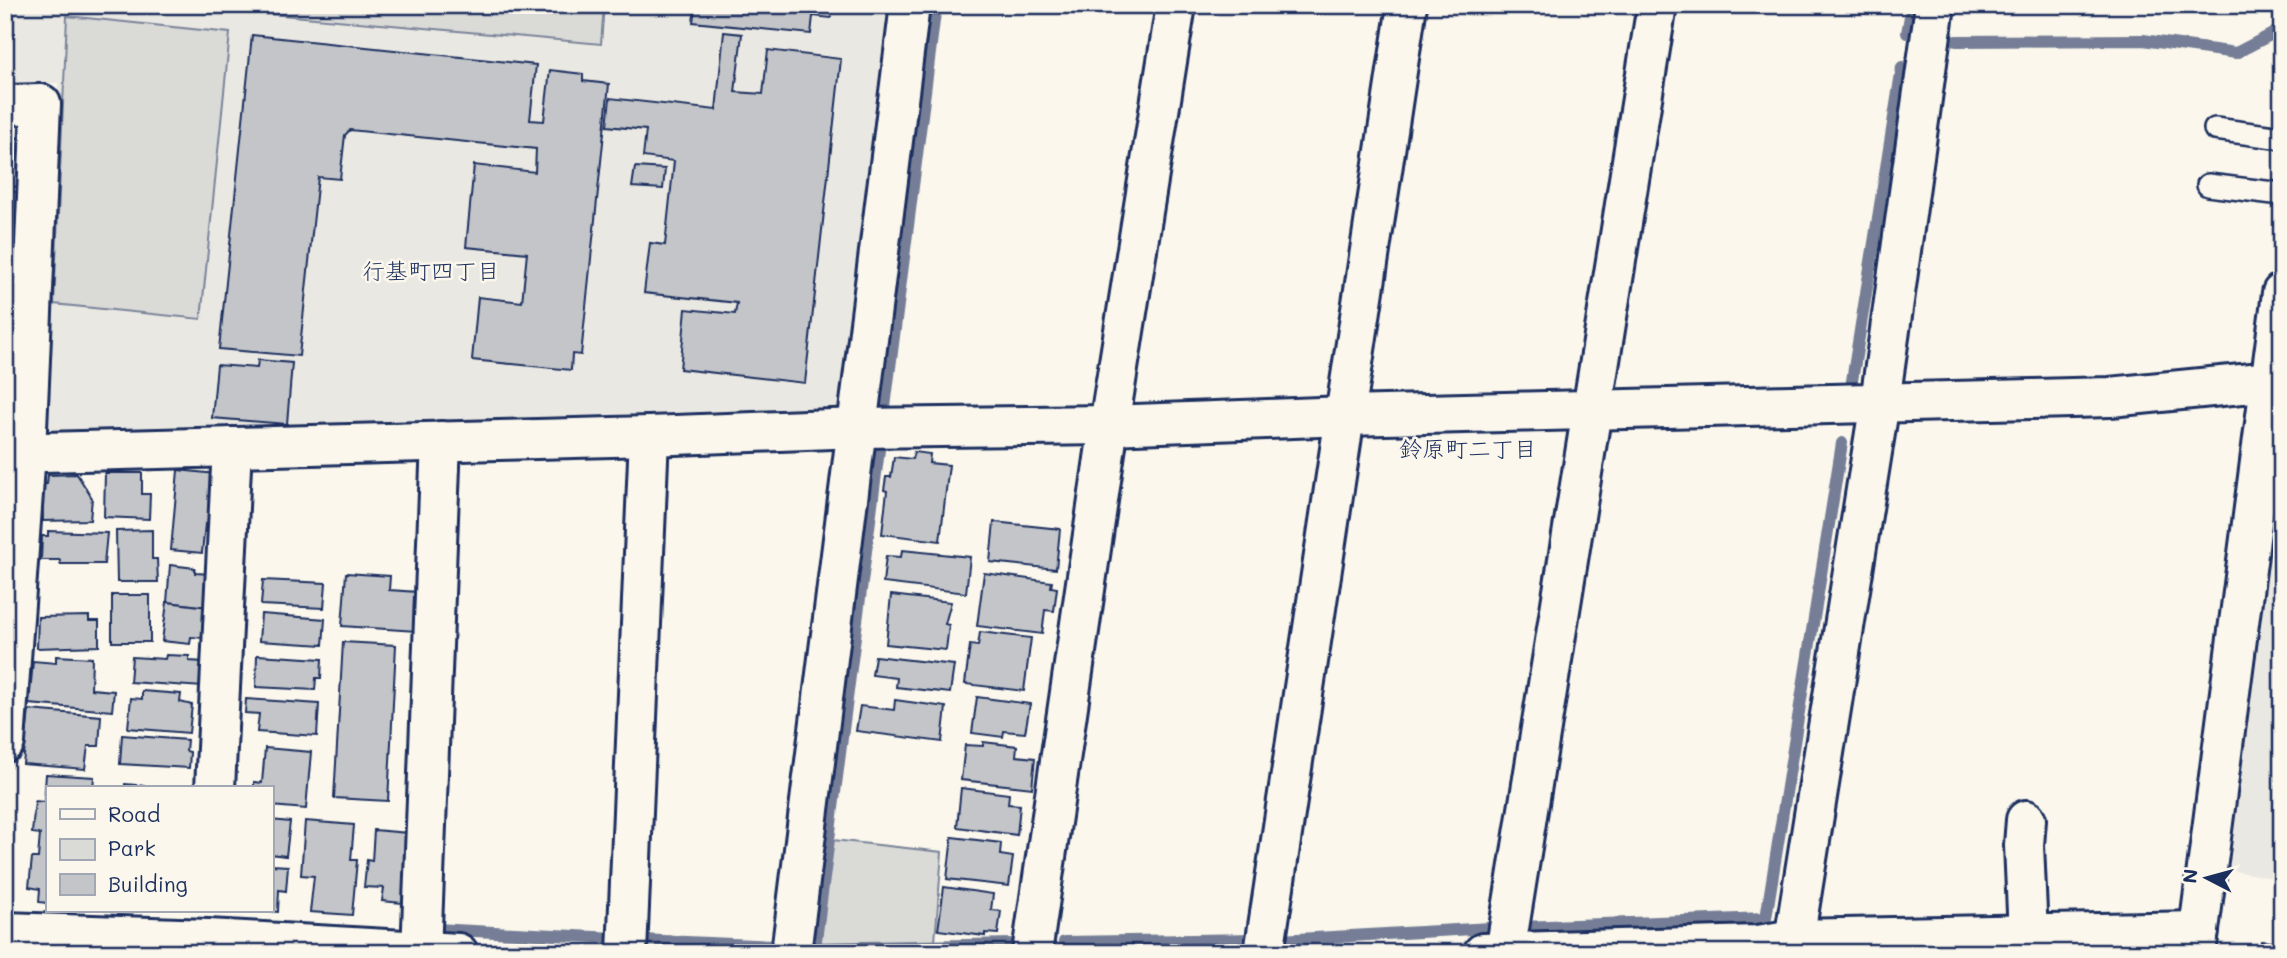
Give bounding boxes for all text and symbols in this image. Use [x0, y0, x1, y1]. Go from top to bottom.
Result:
district label: 行基町四丁目 [362, 255, 500, 285]
district label: 鈴原町二丁目 [1399, 433, 1537, 463]
legend [46, 786, 273, 912]
text: Road [108, 800, 160, 827]
text: Park [108, 834, 156, 861]
north arrow [2172, 842, 2242, 912]
text: N [2176, 868, 2203, 885]
text: Building [108, 870, 188, 897]

